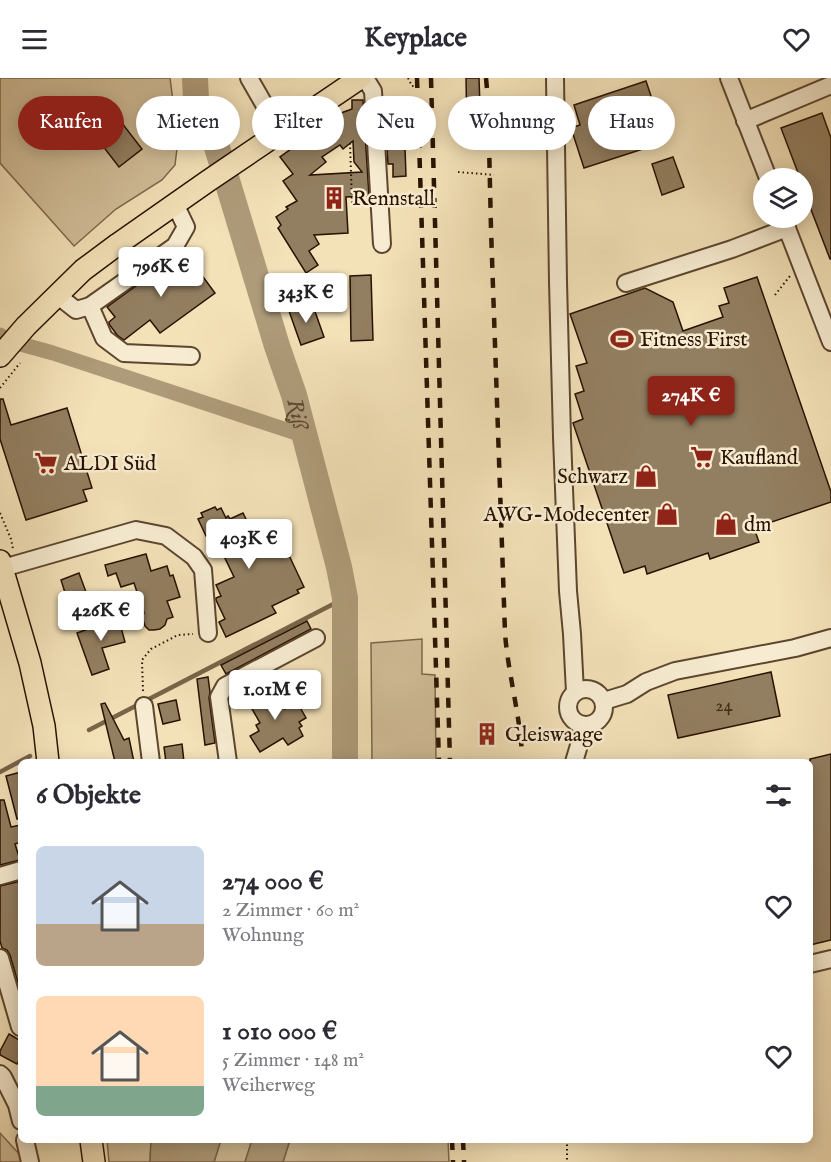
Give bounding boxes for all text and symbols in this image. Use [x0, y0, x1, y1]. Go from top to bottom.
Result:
text: Keyplace [364, 22, 467, 56]
icon: menu [18, 23, 51, 56]
icon: heart [780, 23, 813, 56]
chip: Kaufen [18, 96, 124, 150]
chip: Mieten [136, 96, 240, 150]
chip: Filter [252, 96, 344, 150]
chip: Neu [356, 96, 436, 150]
chip: Wohnung [448, 96, 576, 150]
chip: Haus [588, 96, 675, 150]
map controls [753, 168, 813, 228]
button: layers [753, 168, 813, 228]
building icon: Rennstall [321, 185, 347, 211]
place label: Rennstall [352, 186, 435, 213]
pin: 796K € [112, 247, 210, 298]
text: 796K € [132, 254, 190, 279]
pin: 343K € [257, 273, 355, 324]
text: 343K € [278, 280, 334, 305]
sports icon: Fitness First [609, 326, 635, 352]
place label: Fitness First [640, 327, 748, 354]
pin: 274K € [642, 376, 740, 427]
text: 274K € [662, 383, 720, 408]
water label: Riß [279, 395, 315, 434]
supermarket icon: Kaufland [689, 444, 715, 470]
place label: Kaufland [720, 445, 799, 472]
supermarket icon: ALDI Süd [33, 450, 59, 476]
place label: ALDI Süd [63, 451, 157, 478]
shop icon: Schwarz [633, 463, 659, 489]
place label: Schwarz [557, 464, 628, 491]
shop icon: AWG-Modecenter [654, 501, 680, 527]
place label: AWG-Modecenter [482, 502, 649, 529]
shop icon: dm [713, 511, 739, 537]
place label: dm [744, 512, 771, 539]
pin: 403K € [200, 519, 298, 570]
text: 403K € [220, 526, 278, 551]
pin: 426K € [52, 591, 150, 642]
text: 426K € [72, 598, 130, 623]
pin: 1.01M € [220, 670, 330, 721]
text: 1.01M € [243, 677, 307, 702]
house number: 24 [715, 695, 733, 718]
building icon: Gleiswaage [474, 721, 500, 747]
place label: Gleiswaage [505, 722, 603, 749]
text: 6 Objekte [36, 779, 141, 812]
icon: filters [762, 779, 795, 812]
text: 274 000 € [222, 865, 324, 898]
icon: home [84, 870, 156, 942]
icon: heart [762, 890, 795, 923]
text: 2 Zimmer · 60 m² [222, 898, 359, 923]
text: Wohnung [222, 923, 304, 948]
text: 1 010 000 € [222, 1015, 337, 1048]
icon: home [84, 1020, 156, 1092]
icon: heart [762, 1040, 795, 1073]
text: 5 Zimmer · 148 m² [222, 1048, 364, 1073]
text: Weiherweg [222, 1073, 315, 1098]

